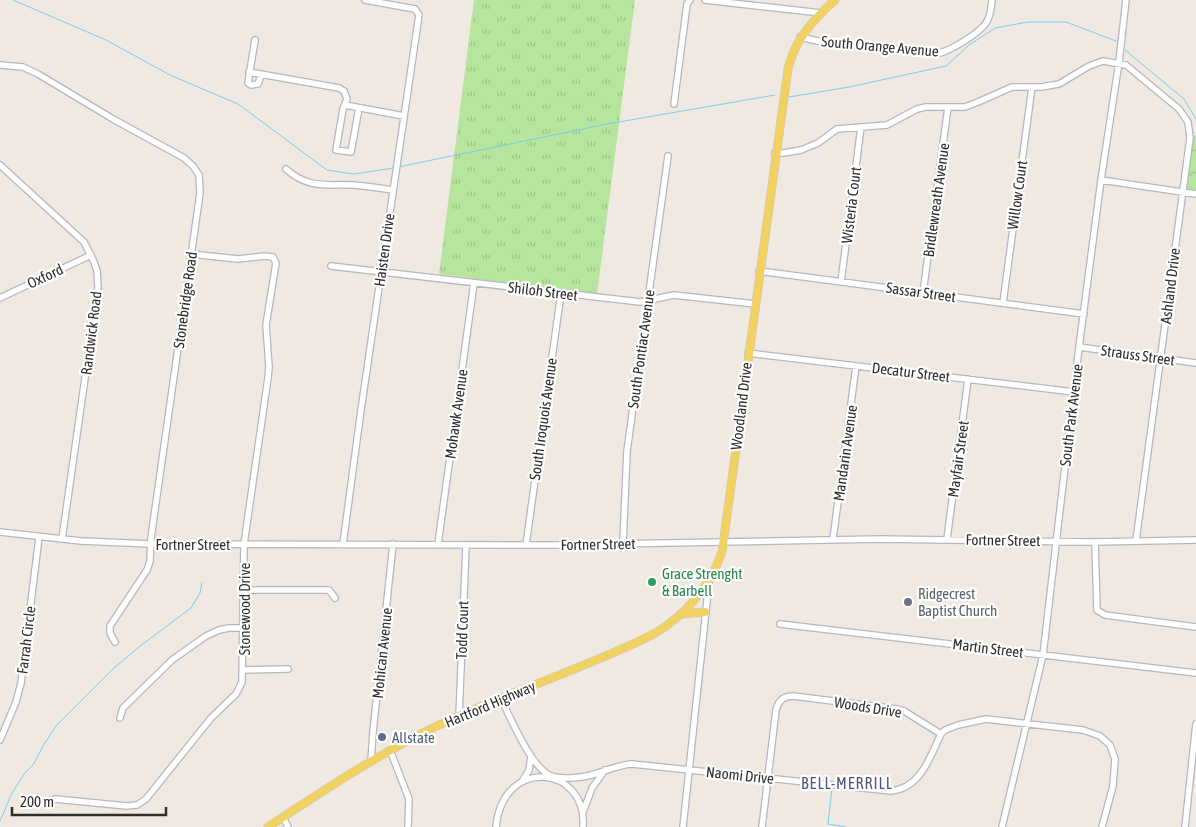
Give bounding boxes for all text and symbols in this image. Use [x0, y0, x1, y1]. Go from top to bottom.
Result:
street label: South Orange Avenue [821, 32, 940, 60]
street label: Bridlewreath Avenue [920, 142, 952, 258]
street label: Willow Court [1004, 159, 1030, 231]
street label: Wisteria Court [838, 166, 864, 244]
street label: Haisten Drive [370, 212, 398, 288]
street label: Ashland Drive [1157, 247, 1183, 325]
street label: Stonebridge Road [170, 251, 200, 349]
street label: Oxford [24, 260, 66, 292]
street label: Shiloh Street [507, 278, 579, 304]
street label: Sassar Street [885, 279, 957, 305]
street label: South Pontiac Avenue [624, 288, 658, 409]
street label: Randwick Road [77, 290, 105, 376]
street label: Strauss Street [1100, 341, 1176, 369]
street label: South Iroquois Avenue [526, 357, 560, 481]
street label: Decatur Street [871, 359, 951, 385]
street label: Woodland Drive [727, 361, 755, 451]
street label: South Park Avenue [1056, 363, 1086, 467]
street label: Mohawk Avenue [441, 368, 471, 460]
street label: Mandarin Avenue [830, 404, 860, 502]
street label: Mayfair Street [944, 420, 972, 498]
street label: Fortner Street [965, 531, 1041, 549]
street label: Fortner Street [560, 535, 636, 553]
street label: Fortner Street [156, 536, 230, 553]
street label: Stonewood Drive [236, 562, 253, 655]
place label: Grace Strenght & Barbell [662, 565, 743, 599]
marker: Grace Strenght & Barbell [646, 576, 658, 588]
place label: Ridgecrest Baptist Church [918, 585, 997, 619]
marker: Ridgecrest Baptist Church [902, 596, 914, 608]
street label: Todd Court [452, 600, 472, 660]
street label: Farrah Circle [13, 605, 39, 675]
street label: Mohican Avenue [369, 607, 395, 699]
street label: Martin Street [952, 635, 1024, 661]
street label: Hartford Highway [442, 677, 538, 731]
street label: Woods Drive [833, 693, 903, 721]
place label: Allstate [392, 729, 435, 746]
marker: Allstate [376, 731, 388, 743]
street label: Naomi Drive [705, 763, 775, 787]
district label: BELL-MERRILL [801, 774, 893, 792]
scale bar [12, 784, 166, 816]
text: 200 m [20, 793, 54, 810]

